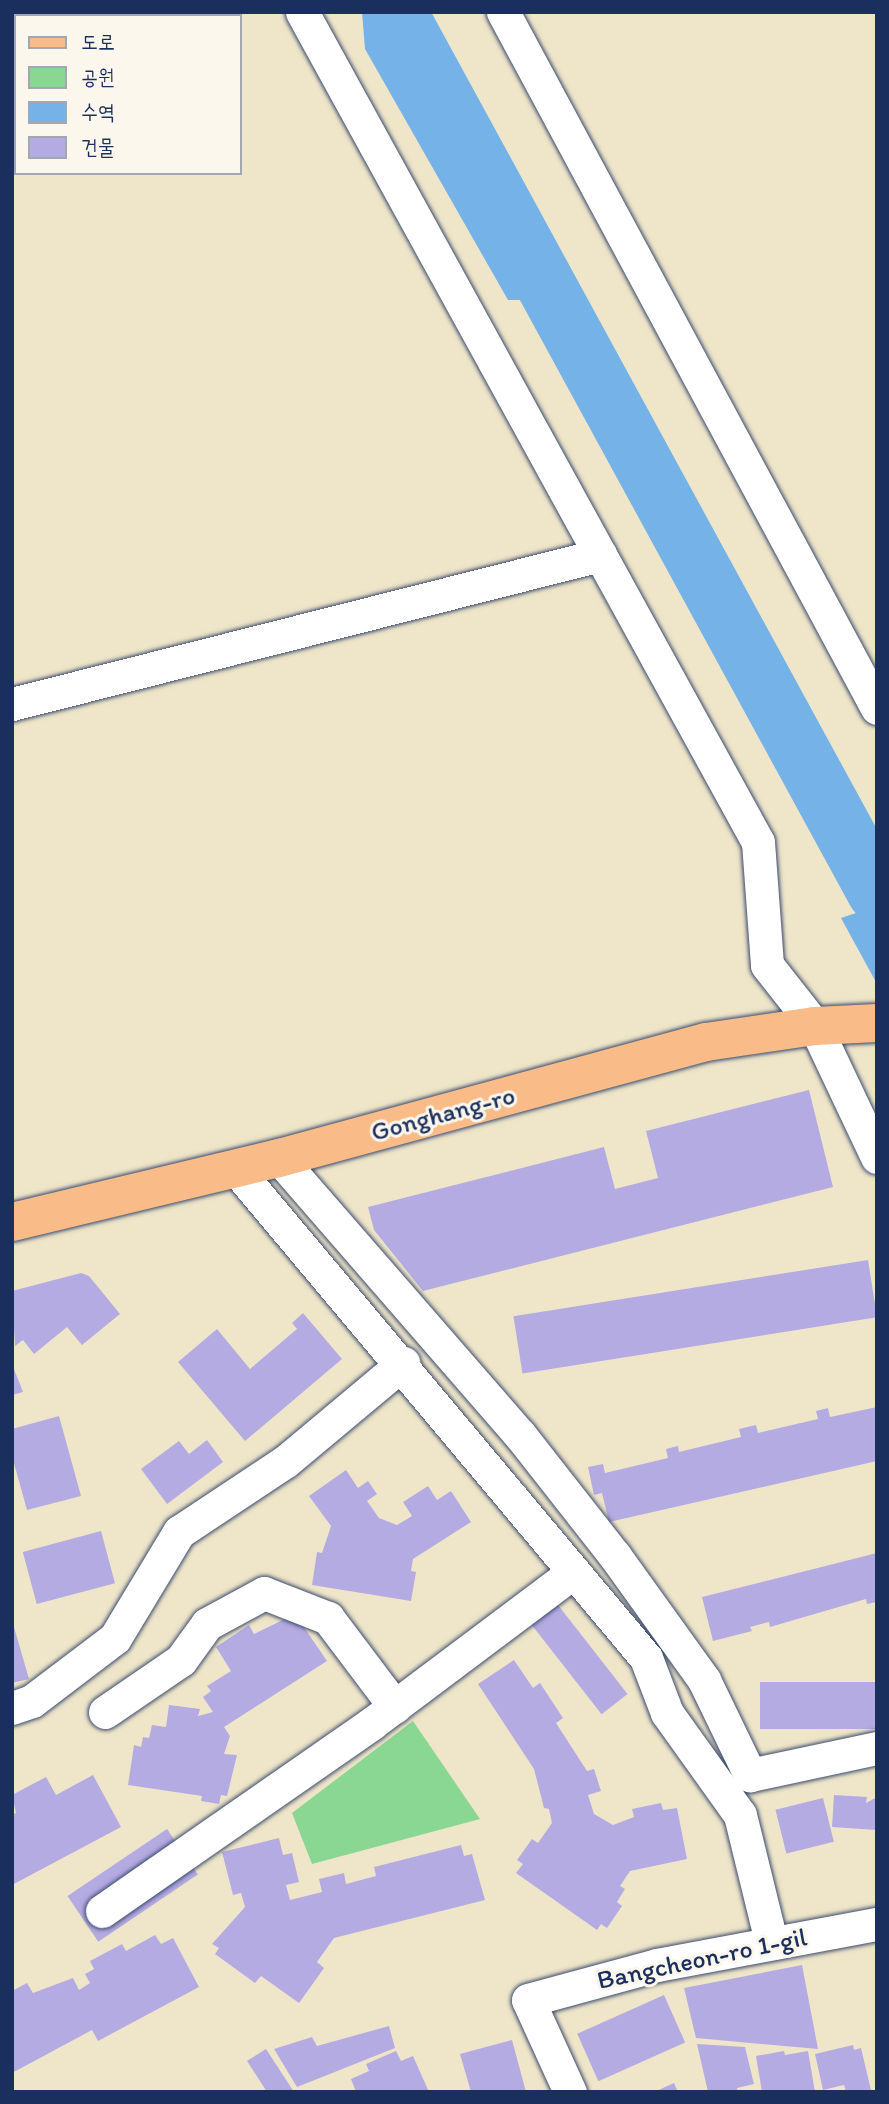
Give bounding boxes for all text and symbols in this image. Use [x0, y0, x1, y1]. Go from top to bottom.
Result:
legend [14, 14, 242, 175]
text: 도로 [81, 29, 115, 54]
text: 공원 [81, 64, 115, 89]
text: 수역 [81, 99, 115, 124]
text: 건물 [81, 134, 115, 159]
street label: Gonghang-ro [368, 1080, 518, 1148]
street label: Bangcheon-ro 1-gil [594, 1922, 810, 1996]

